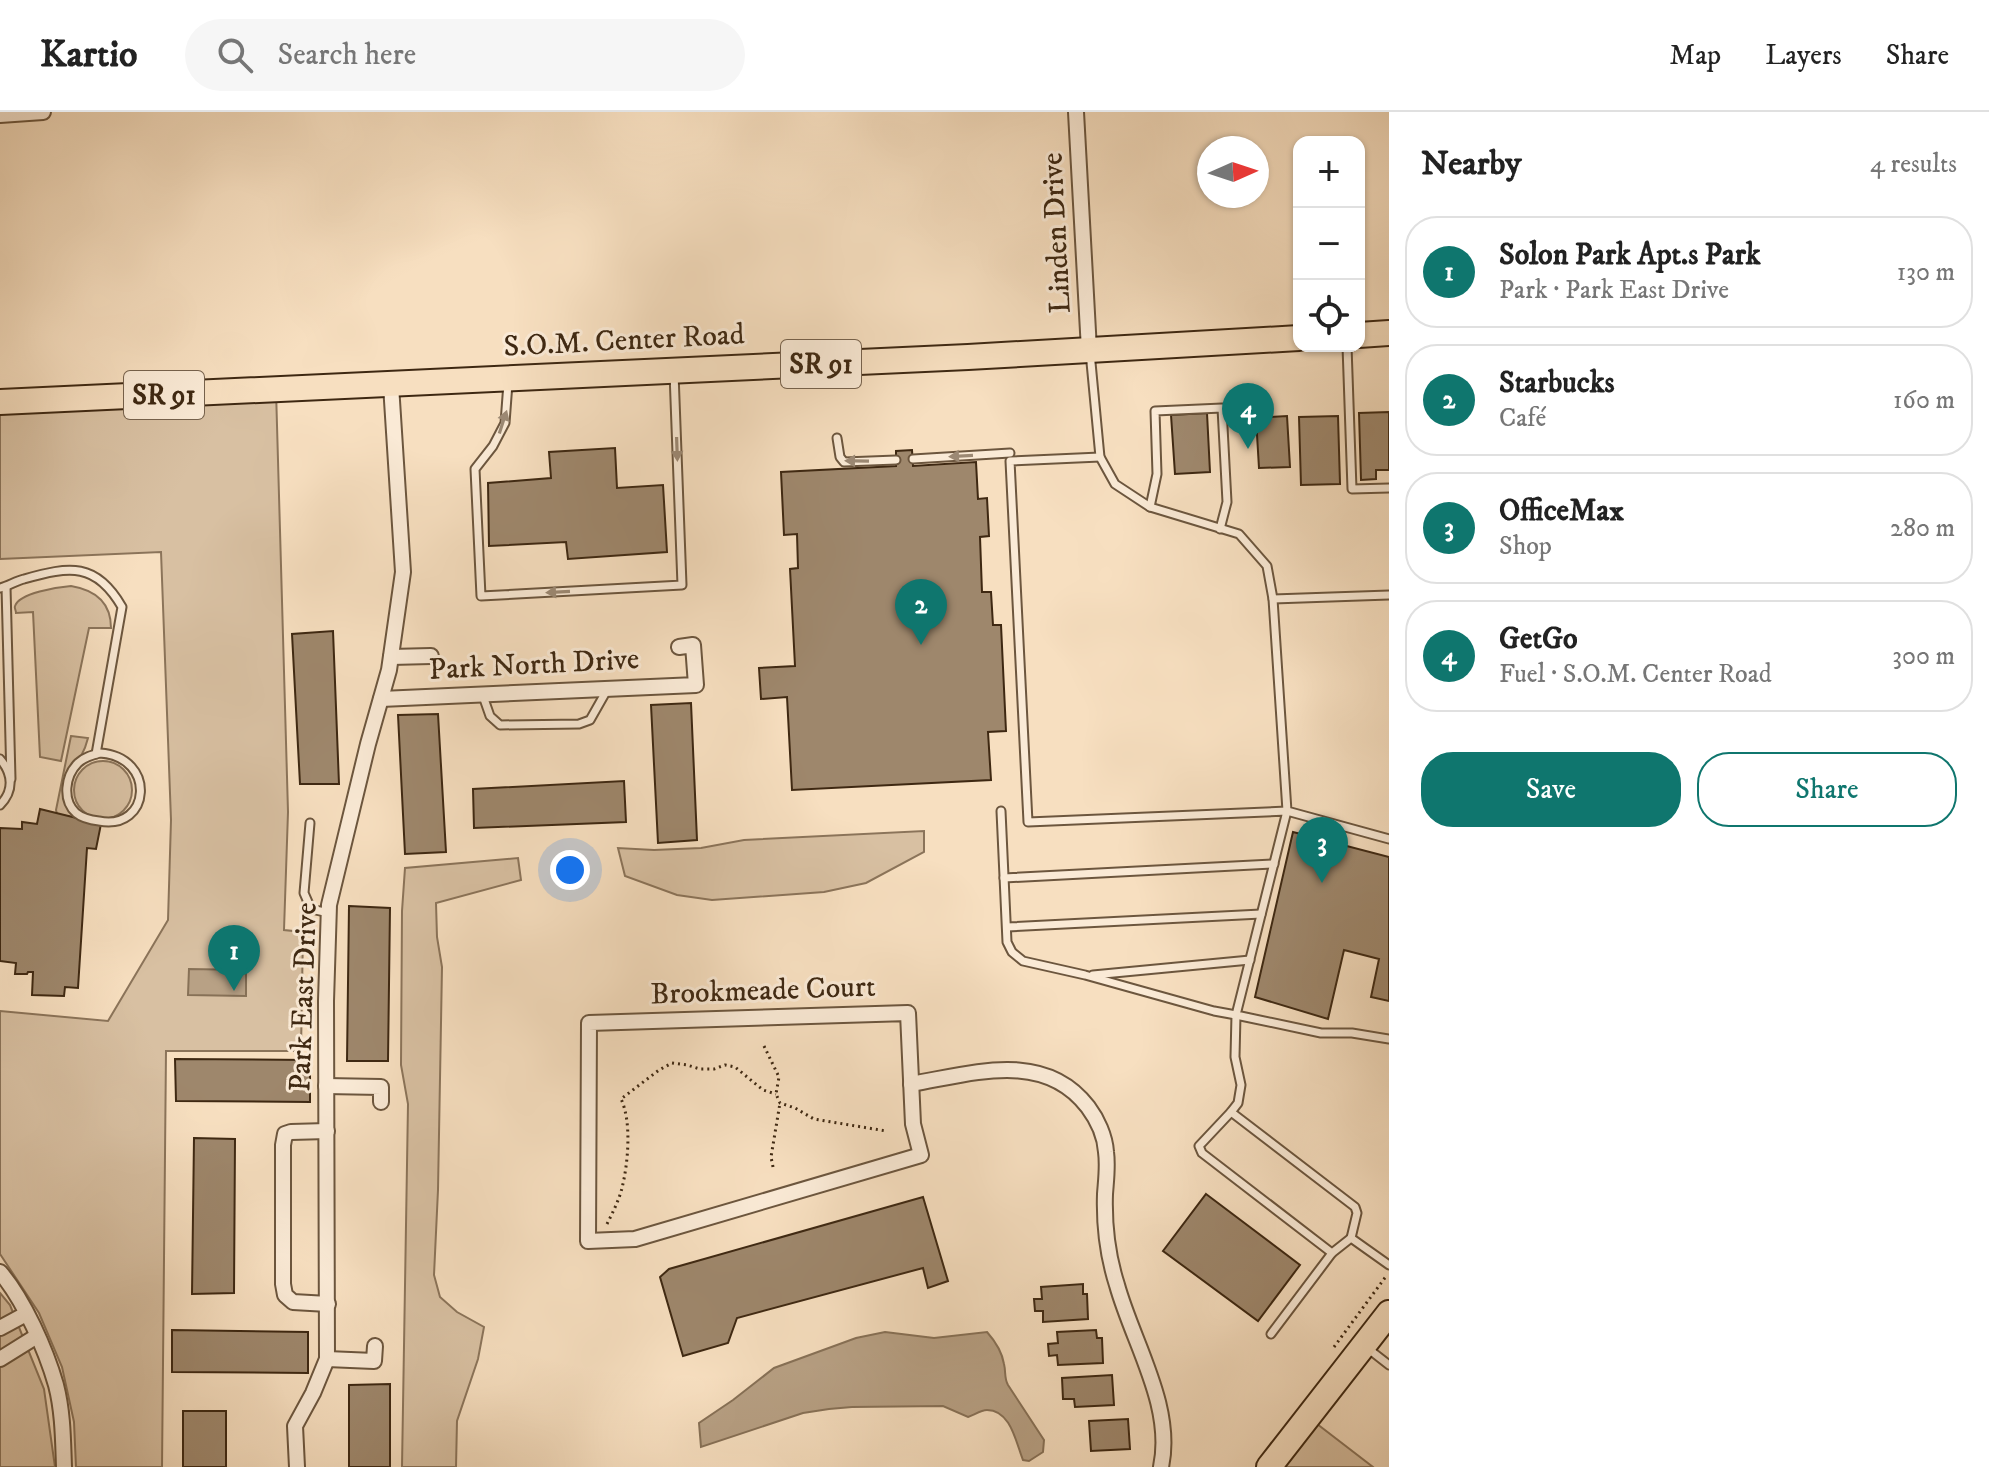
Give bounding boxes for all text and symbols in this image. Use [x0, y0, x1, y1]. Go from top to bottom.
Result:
search box [185, 19, 745, 91]
text: Kartio [40, 31, 137, 79]
icon: search [213, 33, 257, 77]
text: Search here [277, 37, 416, 74]
text: Map [1670, 38, 1721, 73]
text: Layers [1765, 38, 1842, 73]
text: Share [1886, 38, 1949, 73]
north arrow [1197, 136, 1269, 208]
map controls [1293, 136, 1365, 352]
button: + [1293, 136, 1365, 208]
text: Nearby [1421, 143, 1522, 185]
text: 4 results [1870, 148, 1957, 181]
street label: Linden Drive [1034, 152, 1080, 314]
button: − [1293, 208, 1365, 280]
text: Solon Park Apt.s Park [1499, 237, 1761, 274]
text: 1 [1444, 256, 1454, 289]
text: 130 m [1897, 256, 1955, 289]
text: Park · Park East Drive [1499, 274, 1729, 307]
button: locate [1293, 280, 1365, 352]
street label: S.O.M. Center Road [503, 316, 745, 366]
road number: SR 91 [781, 340, 861, 388]
text: Starbucks [1499, 365, 1615, 402]
road number: SR 91 [124, 371, 204, 419]
pin: 4 [1222, 383, 1274, 449]
text: 2 [1443, 384, 1455, 417]
text: 160 m [1893, 384, 1955, 417]
text: Café [1499, 402, 1546, 435]
one-way arrow [497, 410, 510, 434]
one-way arrow [670, 437, 683, 462]
one-way arrow [948, 450, 973, 463]
one-way arrow [844, 455, 869, 468]
text: OfficeMax [1499, 493, 1624, 530]
text: 3 [1444, 512, 1454, 545]
text: 280 m [1890, 512, 1955, 545]
text: Shop [1499, 530, 1552, 563]
pin: 2 [895, 579, 947, 645]
one-way arrow [545, 586, 570, 599]
text: GetGo [1499, 621, 1578, 658]
text: 4 [1442, 640, 1456, 673]
text: 300 m [1892, 640, 1955, 673]
street label: Park North Drive [428, 641, 640, 689]
text: Fuel · S.O.M. Center Road [1499, 658, 1772, 691]
button: Save [1421, 752, 1681, 827]
button: Share [1697, 752, 1957, 827]
pin: 3 [1296, 817, 1348, 883]
your location [550, 850, 590, 890]
street label: Park East Drive [282, 902, 326, 1092]
pin: 1 [208, 925, 260, 991]
street label: Brookmeade Court [650, 969, 876, 1013]

